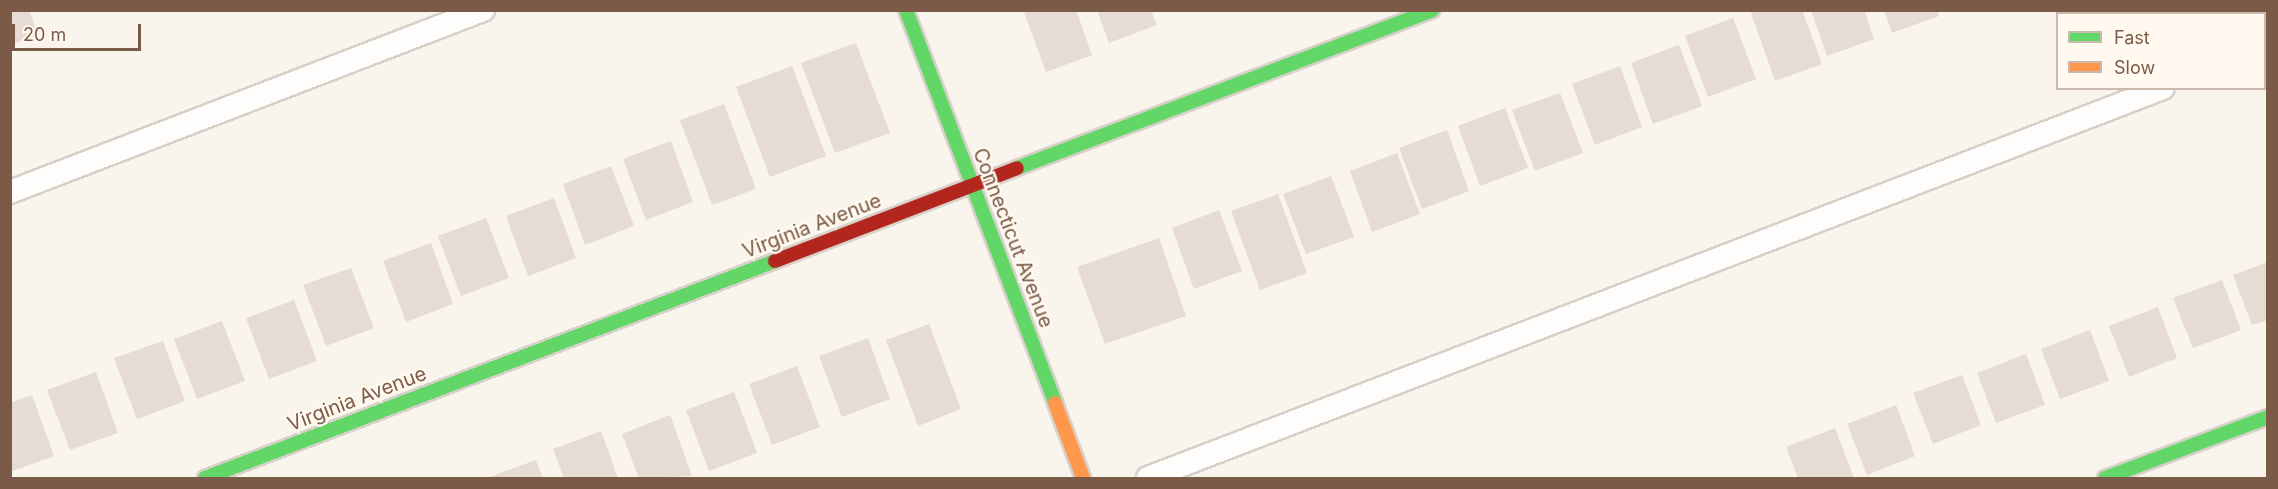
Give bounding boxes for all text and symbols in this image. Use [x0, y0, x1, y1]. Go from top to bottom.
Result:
scale bar [15, 12, 144, 50]
legend [2056, 12, 2266, 90]
text: 20 m [23, 24, 66, 45]
text: Fast [2114, 27, 2150, 48]
text: Slow [2114, 57, 2155, 78]
street label: Connecticut Avenue [968, 145, 1058, 331]
street label: Virginia Avenue [739, 189, 885, 263]
street label: Virginia Avenue [284, 362, 430, 436]

